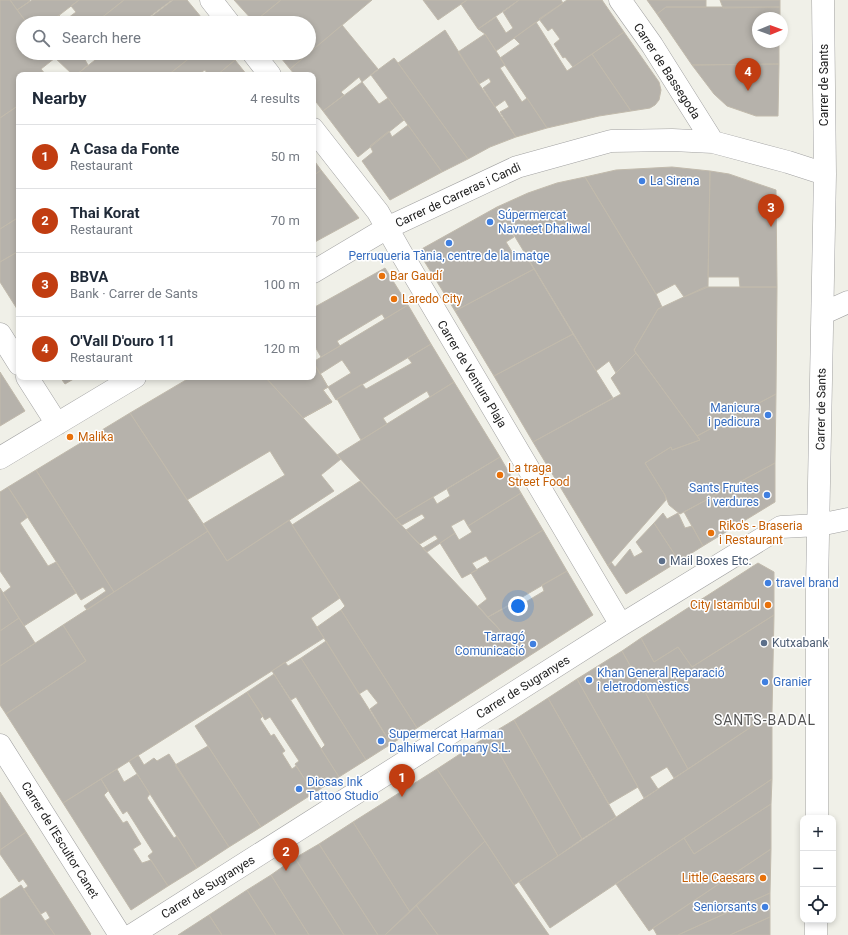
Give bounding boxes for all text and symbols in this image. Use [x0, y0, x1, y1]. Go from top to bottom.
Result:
north arrow [752, 12, 788, 48]
search box [16, 16, 316, 60]
street label: Carrer de Bassegoda [631, 20, 703, 122]
icon: search [30, 27, 52, 49]
text: Search here [62, 29, 141, 47]
street label: Carrer de Sants [817, 44, 831, 126]
pin: 4 [735, 58, 761, 91]
text: Nearby [32, 88, 87, 108]
text: 4 results [250, 91, 300, 106]
text: A Casa da Fonte [70, 140, 179, 158]
text: 1 [41, 149, 49, 164]
text: 50 m [271, 149, 300, 164]
text: Restaurant [70, 158, 133, 173]
street label: Carrer de Carreras i Candi [393, 160, 523, 230]
place label: La Sirena [650, 174, 699, 188]
marker: La Sirena [637, 176, 647, 186]
pin: 3 [758, 194, 784, 227]
text: Thai Korat [70, 204, 140, 222]
place label: Súpermercat Navneet Dhaliwal [498, 208, 590, 236]
text: 2 [41, 213, 49, 228]
text: 70 m [271, 213, 300, 228]
marker: Súpermercat Navneet Dhaliwal [485, 217, 495, 227]
text: Restaurant [70, 222, 133, 237]
marker: Perruqueria Tània, centre de la imatge [444, 238, 454, 248]
place label: Perruqueria Tània, centre de la imatge [348, 249, 550, 263]
text: BBVA [70, 268, 108, 286]
place label: Bar Gaudí [390, 269, 443, 283]
marker: Bar Gaudí [377, 271, 387, 281]
text: 3 [41, 277, 49, 292]
text: 100 m [263, 277, 300, 292]
text: Bank · Carrer de Sants [70, 286, 198, 301]
place label: Laredo City [402, 292, 463, 306]
marker: Laredo City [389, 294, 399, 304]
street label: Carrer de Ventura Plaja [434, 318, 510, 430]
text: O'Vall D'ouro 11 [70, 332, 175, 350]
text: 4 [41, 341, 49, 356]
text: 120 m [263, 341, 300, 356]
text: Restaurant [70, 350, 133, 365]
street label: Carrer de Sants [813, 368, 829, 450]
place label: Manicura i pedicura [708, 401, 760, 429]
marker: Manicura i pedicura [763, 410, 773, 420]
place label: Malika [78, 430, 113, 444]
marker: Malika [65, 432, 75, 442]
place label: La traga Street Food [508, 461, 570, 489]
marker: La traga Street Food [495, 470, 505, 480]
place label: Sants Fruites i verdures [689, 481, 759, 509]
marker: Sants Fruites i verdures [762, 490, 772, 500]
place label: Riko's - Braseria i Restaurant [719, 519, 802, 547]
marker: Riko's - Braseria i Restaurant [706, 528, 716, 538]
place label: Mail Boxes Etc. [670, 554, 752, 568]
marker: Mail Boxes Etc. [657, 556, 667, 566]
place label: travel brand [776, 576, 839, 590]
marker: travel brand [763, 578, 773, 588]
your location [508, 596, 528, 616]
place label: City Istambul [690, 598, 760, 612]
marker: City Istambul [763, 600, 773, 610]
place label: Tarragó Comunicació [455, 630, 525, 658]
place label: Kutxabank [772, 636, 829, 650]
marker: Kutxabank [759, 638, 769, 648]
marker: Tarragó Comunicació [528, 639, 538, 649]
street label: Carrer de Sugranyes [474, 653, 572, 721]
place label: Khan General Reparació i eletrodomèstics [597, 666, 725, 694]
marker: Khan General Reparació i eletrodomèstics [584, 675, 594, 685]
place label: Granier [773, 675, 812, 689]
marker: Granier [760, 677, 770, 687]
district label: SANTS-BADAL [714, 712, 816, 728]
place label: Supermercat Harman Dalhiwal Company S.L. [389, 727, 511, 755]
marker: Supermercat Harman Dalhiwal Company S.L. [376, 736, 386, 746]
pin: 1 [389, 764, 415, 797]
place label: Diosas Ink Tattoo Studio [307, 775, 379, 803]
street label: Carrer de l'Escultor Canet [18, 779, 102, 901]
marker: Diosas Ink Tattoo Studio [294, 784, 304, 794]
map controls [800, 815, 836, 923]
button: + [800, 815, 836, 851]
pin: 2 [273, 838, 299, 871]
button: − [800, 851, 836, 887]
street label: Carrer de Sugranyes [159, 853, 257, 921]
place label: Little Caesars [682, 871, 755, 885]
marker: Little Caesars [758, 873, 768, 883]
button: locate [800, 887, 836, 923]
place label: Seniorsants [694, 900, 757, 914]
marker: Seniorsants [760, 902, 770, 912]

